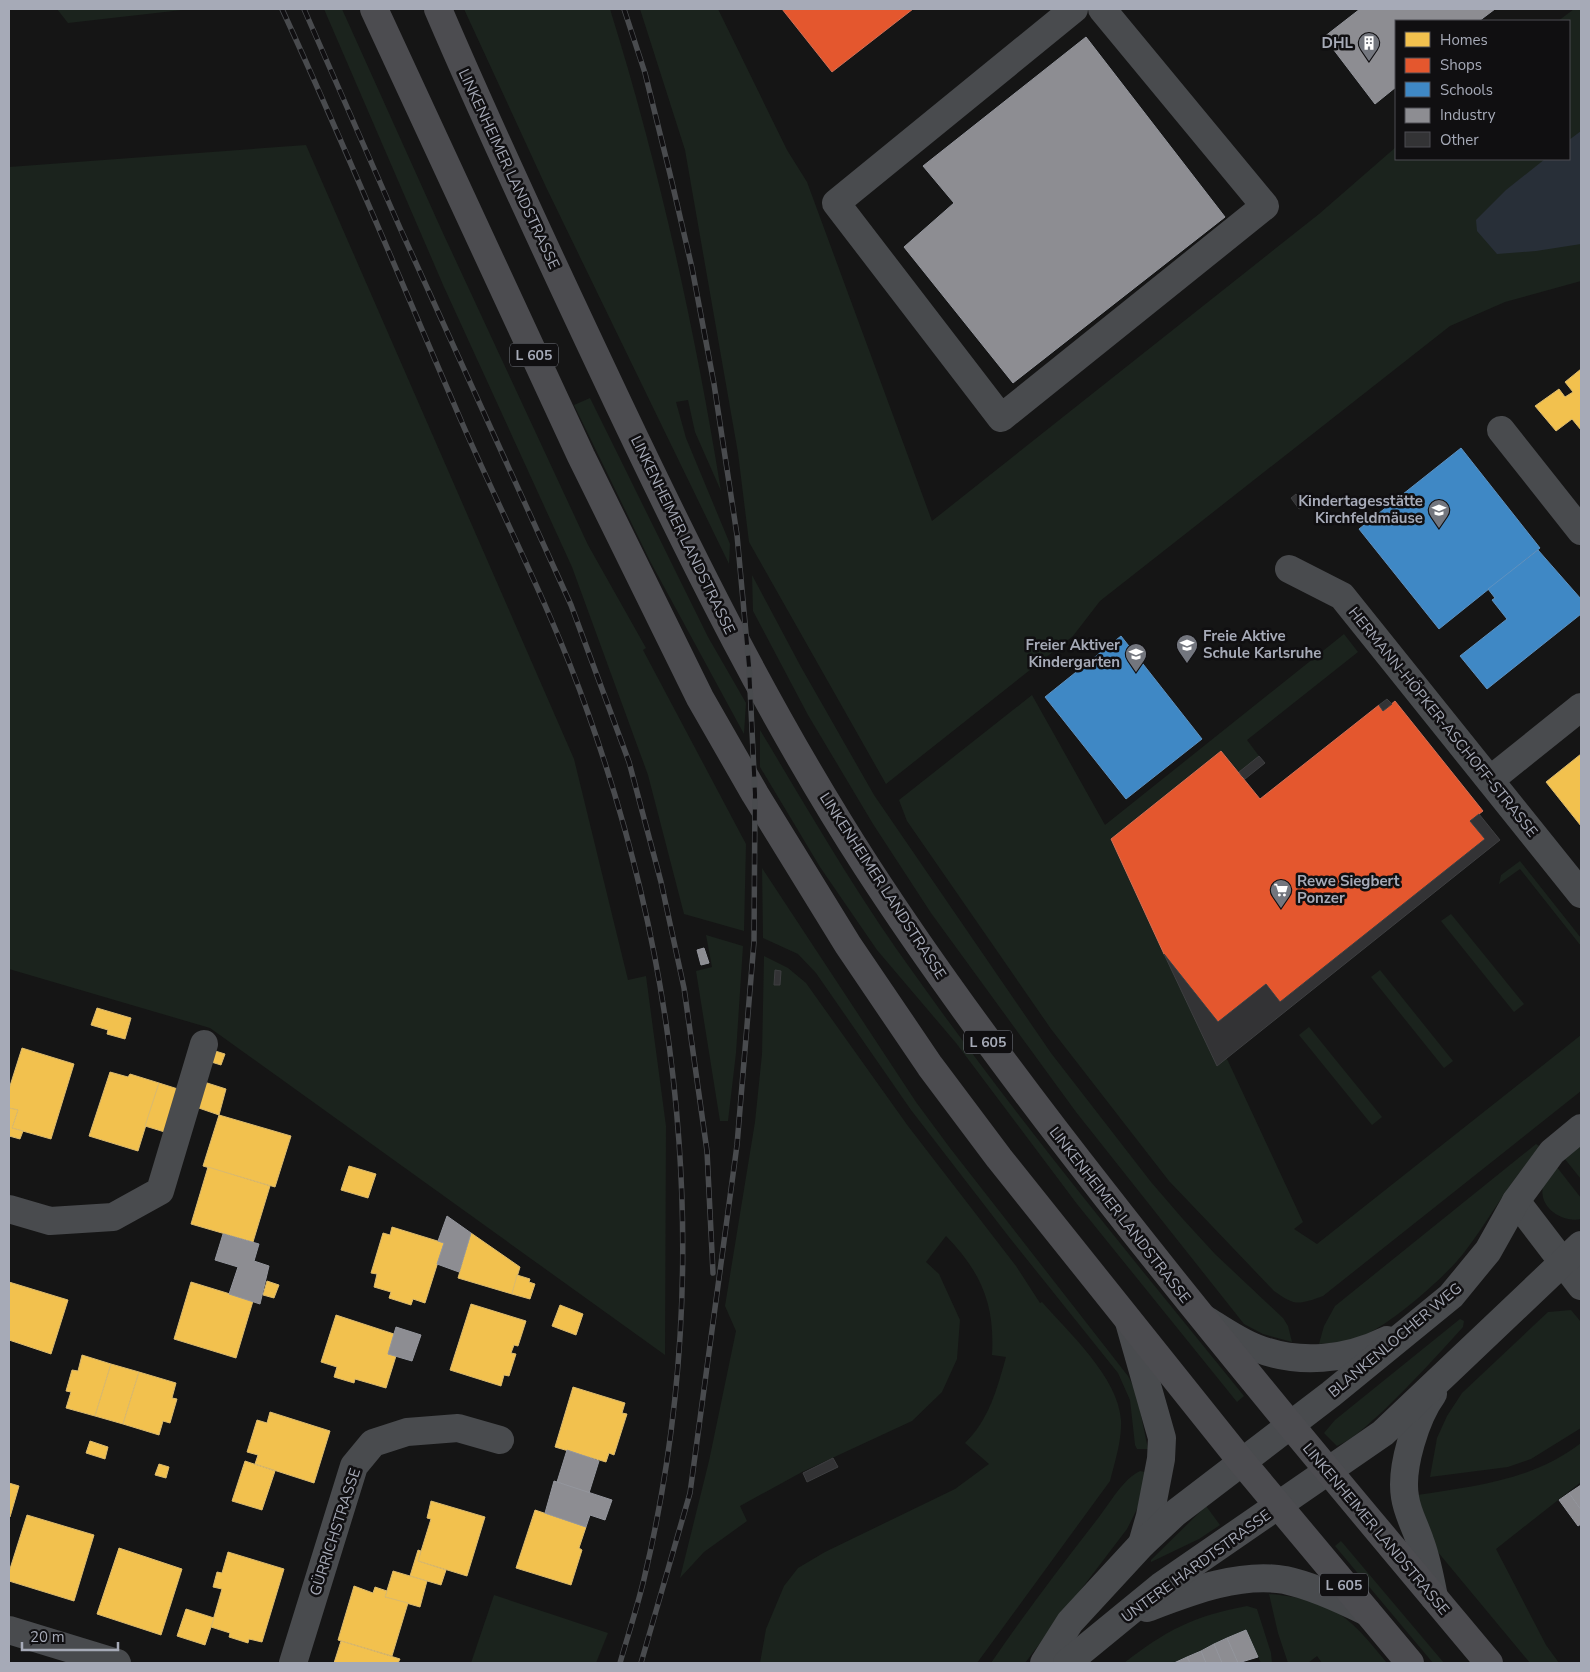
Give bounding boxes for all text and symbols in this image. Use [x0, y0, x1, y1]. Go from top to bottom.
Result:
legend [1395, 20, 1570, 160]
text: Homes [1440, 30, 1488, 50]
building icon: DHL [1357, 31, 1381, 62]
place label: DHL [1322, 33, 1354, 53]
text: Shops [1440, 55, 1482, 75]
street label: LINKENHEIMER LANDSTRASSE [454, 66, 564, 272]
text: Schools [1440, 80, 1493, 100]
text: Industry [1440, 105, 1496, 125]
text: Other [1440, 130, 1479, 150]
road number: L 605 [510, 344, 558, 366]
street label: LINKENHEIMER LANDSTRASSE [626, 432, 740, 638]
place label: Kindertagesstätte Kirchfeldmäuse [1298, 491, 1423, 528]
school or university icon: Kindertagesstätte Kirchfeldmäuse [1427, 498, 1451, 529]
street label: HERMANN-HÖPKER-ASCHOFF-STRASSE [1344, 603, 1542, 841]
place label: Freie Aktive Schule Karlsruhe [1203, 626, 1321, 663]
school or university icon: Freie Aktive Schule Karlsruhe [1175, 633, 1199, 664]
place label: Freier Aktiver Kindergarten [1026, 635, 1120, 672]
school or university icon: Freier Aktiver Kindergarten [1124, 642, 1148, 673]
street label: LINKENHEIMER LANDSTRASSE [815, 789, 951, 983]
place label: Rewe Siegbert Ponzer [1297, 871, 1400, 908]
supermarket icon: Rewe Siegbert Ponzer [1269, 878, 1293, 909]
road number: L 605 [964, 1030, 1012, 1054]
street label: LINKENHEIMER LANDSTRASSE [1045, 1123, 1195, 1307]
street label: BLANKENLOCHER WEG [1324, 1278, 1466, 1402]
street label: LINKENHEIMER LANDSTRASSE [1298, 1439, 1454, 1619]
street label: GÜRRICHSTRASSE [305, 1466, 365, 1598]
street label: UNTERE HARDTSTRASSE [1117, 1505, 1275, 1627]
road number: L 605 [1320, 1574, 1368, 1596]
scale bar [22, 1620, 119, 1652]
text: 20 m [30, 1627, 65, 1647]

